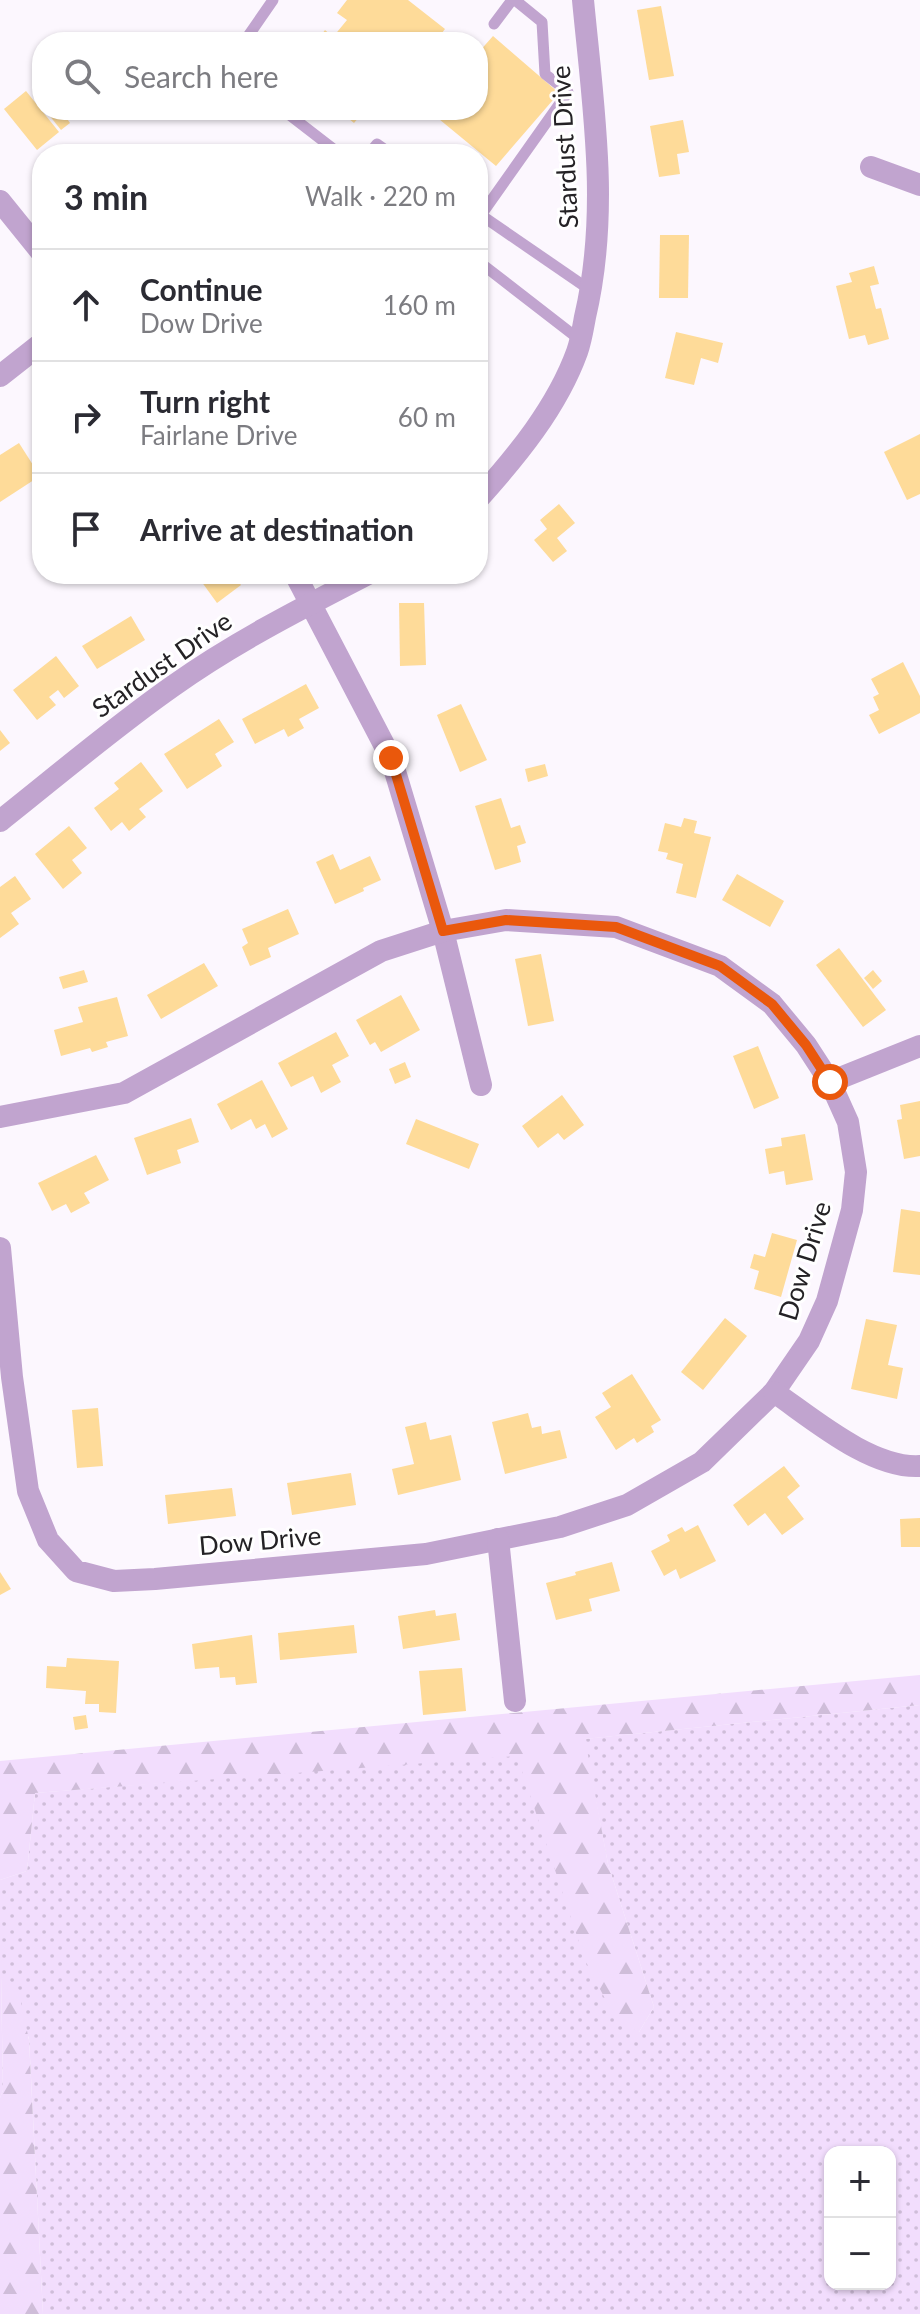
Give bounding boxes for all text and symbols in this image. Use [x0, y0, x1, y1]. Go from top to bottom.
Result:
search box [32, 32, 488, 120]
icon: search [60, 54, 104, 98]
text: Search here [124, 58, 279, 94]
street label: Stardust Drive [544, 65, 584, 229]
text: 3 min [64, 176, 148, 217]
text: Walk · 220 m [305, 180, 456, 212]
text: Continue [140, 271, 263, 307]
icon: ahead [64, 283, 108, 327]
text: 160 m [383, 289, 456, 321]
text: Dow Drive [140, 307, 263, 339]
text: Turn right [140, 383, 270, 419]
icon: right [64, 395, 108, 439]
text: 60 m [398, 401, 456, 433]
text: Fairlane Drive [140, 419, 297, 451]
icon: arrive [64, 507, 108, 551]
text: Arrive at destination [140, 511, 414, 547]
street label: Stardust Drive [85, 604, 237, 724]
route end [373, 740, 409, 776]
route start [812, 1064, 848, 1100]
street label: Dow Drive [771, 1197, 837, 1324]
street label: Dow Drive [197, 1519, 322, 1561]
map controls [824, 2146, 896, 2290]
button: + [824, 2146, 896, 2218]
button: − [824, 2218, 896, 2290]

